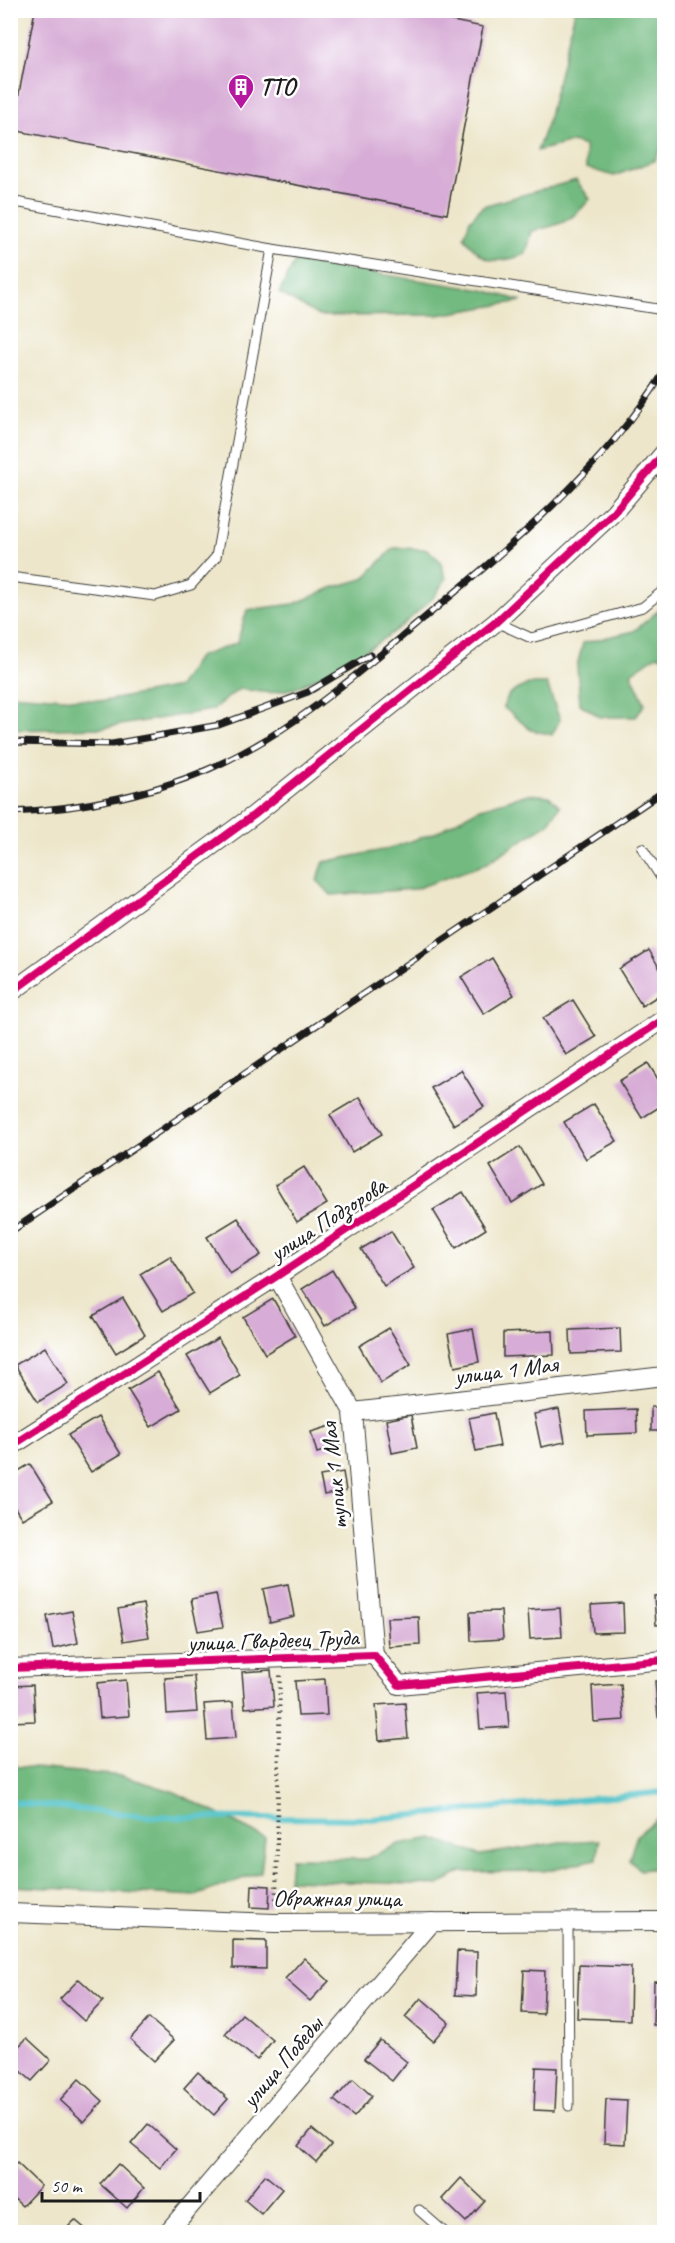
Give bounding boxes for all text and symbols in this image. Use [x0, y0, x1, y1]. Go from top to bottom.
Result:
building icon: ТТО [226, 72, 256, 110]
place label: ТТО [260, 72, 297, 102]
street label: улица Подзорова [262, 1169, 394, 1270]
street label: улица 1 Мая [451, 1349, 561, 1391]
street label: тупик 1 Мая [313, 1419, 355, 1531]
street label: улица Гвардеец Труда [185, 1622, 361, 1658]
street label: Овражная улица [273, 1883, 403, 1913]
street label: улица Победы [234, 2008, 331, 2116]
scale bar [42, 2165, 200, 2203]
text: 50 m [51, 2175, 84, 2197]

